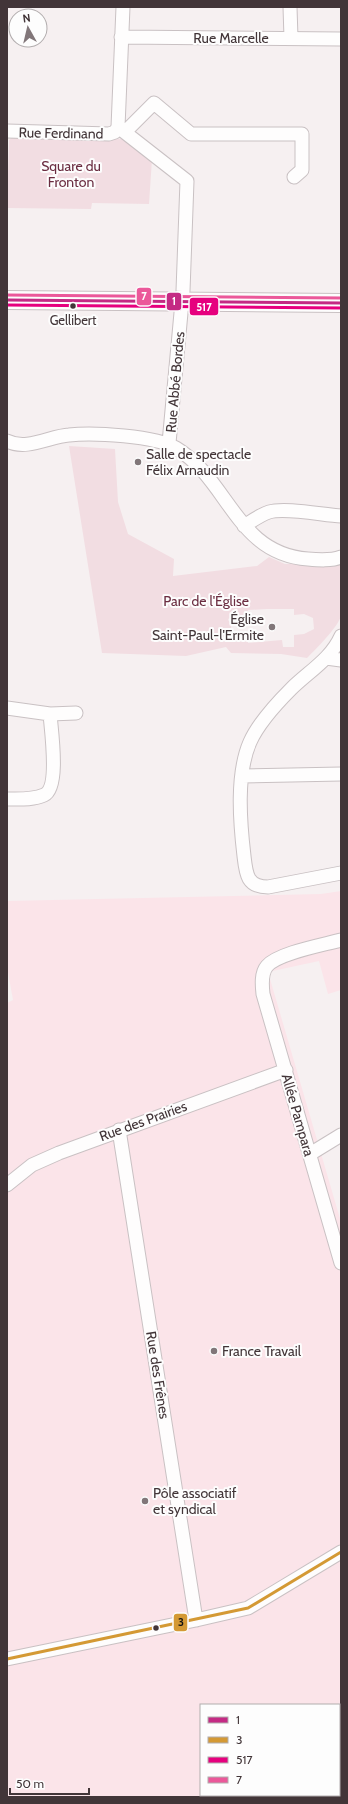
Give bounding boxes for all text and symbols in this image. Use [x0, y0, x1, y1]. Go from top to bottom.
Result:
north arrow [8, 8, 48, 48]
text: N [22, 11, 31, 26]
street label: Rue Marcelle [193, 29, 269, 47]
street label: Rue Ferdinand [18, 123, 104, 143]
park label: Square du Fronton [41, 157, 101, 191]
line badge: 7 [136, 287, 152, 306]
text: 7 [141, 289, 147, 303]
line badge: 1 [166, 292, 182, 311]
text: 1 [172, 294, 176, 308]
line badge: 517 [189, 297, 219, 316]
text: 517 [196, 300, 212, 314]
marker: Gellibert [68, 301, 78, 311]
place label: Gellibert [50, 312, 97, 328]
street label: Rue Abbé Bordes [162, 330, 188, 433]
place label: Salle de spectacle Félix Arnaudin [146, 445, 251, 479]
marker: Salle de spectacle Félix Arnaudin [133, 457, 143, 467]
park label: Parc de l'Église [163, 592, 249, 610]
place label: Église Saint-Paul-l'Ermite [152, 610, 264, 644]
marker: Église Saint-Paul-l'Ermite [267, 622, 277, 632]
street label: Allée Pampara [278, 1072, 318, 1159]
street label: Rue des Prairies [97, 1097, 190, 1145]
street label: Rue des Frênes [142, 1330, 174, 1420]
place label: France Travail [222, 1342, 302, 1360]
marker: France Travail [209, 1346, 219, 1356]
place label: Pôle associatif et syndical [153, 1484, 237, 1518]
marker: Pôle associatif et syndical [140, 1496, 150, 1506]
line badge: 3 [173, 1613, 188, 1632]
text: 3 [178, 1615, 184, 1629]
unlabelled marker [151, 1623, 161, 1633]
legend [200, 1704, 340, 1796]
text: 1 [236, 1712, 240, 1727]
text: 3 [236, 1732, 243, 1747]
text: 517 [236, 1752, 252, 1767]
scale bar [10, 1770, 89, 1796]
text: 7 [236, 1772, 242, 1787]
text: 50 m [16, 1776, 44, 1791]

